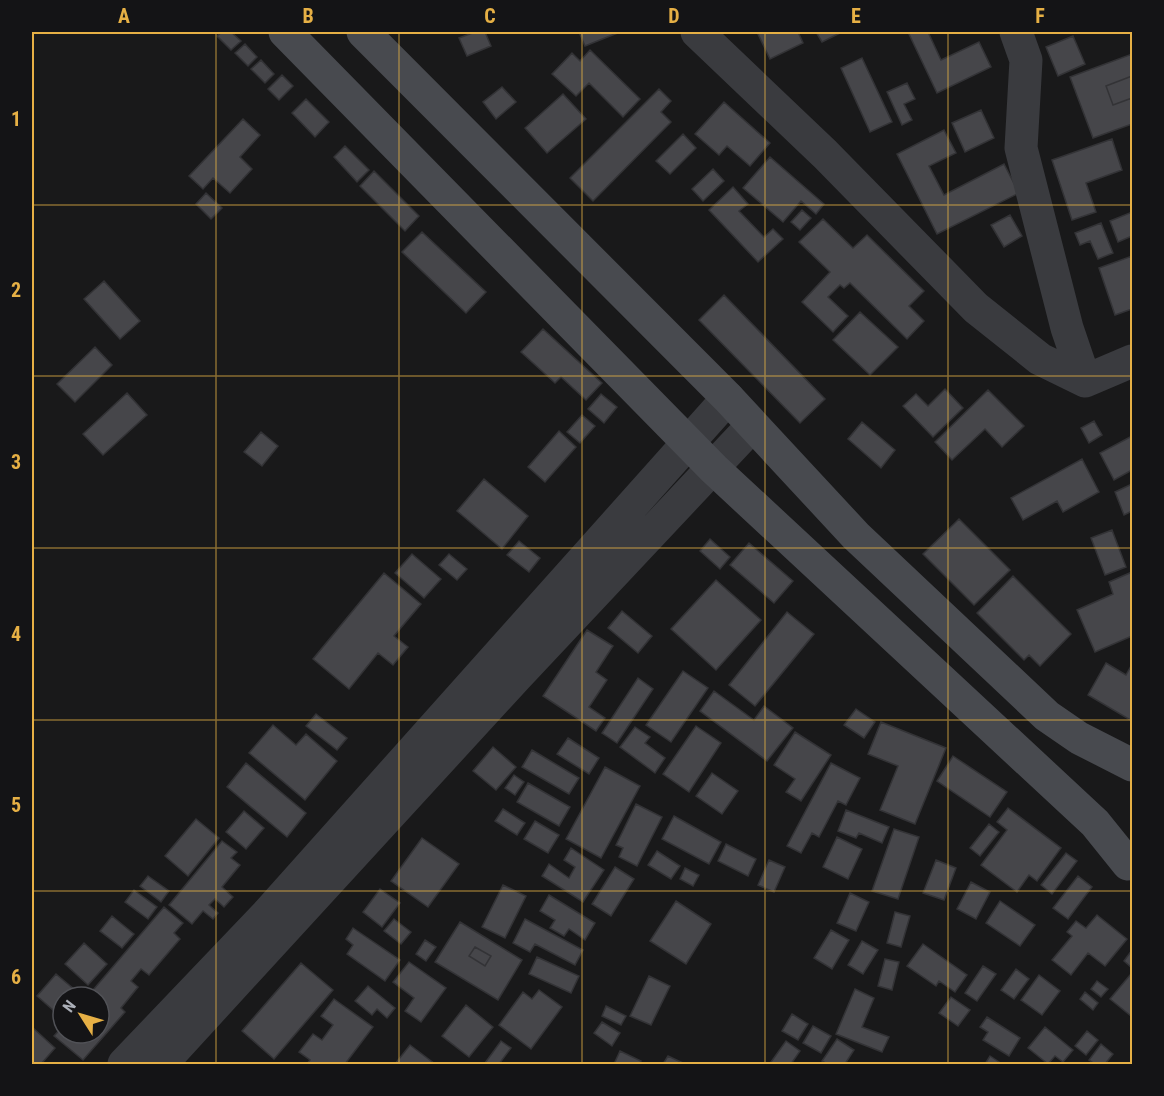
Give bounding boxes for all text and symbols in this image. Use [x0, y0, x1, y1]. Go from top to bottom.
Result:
text: A [118, 4, 130, 28]
text: B [302, 4, 314, 28]
text: C [484, 4, 496, 28]
text: D [668, 4, 680, 28]
text: E [851, 4, 861, 28]
text: F [1035, 4, 1045, 28]
text: 1 [11, 107, 21, 131]
text: 2 [11, 278, 21, 302]
text: 3 [11, 450, 21, 474]
text: 4 [11, 622, 21, 646]
text: 5 [11, 793, 21, 817]
text: 6 [11, 965, 21, 989]
north arrow [51, 985, 111, 1045]
text: N [59, 997, 80, 1016]

